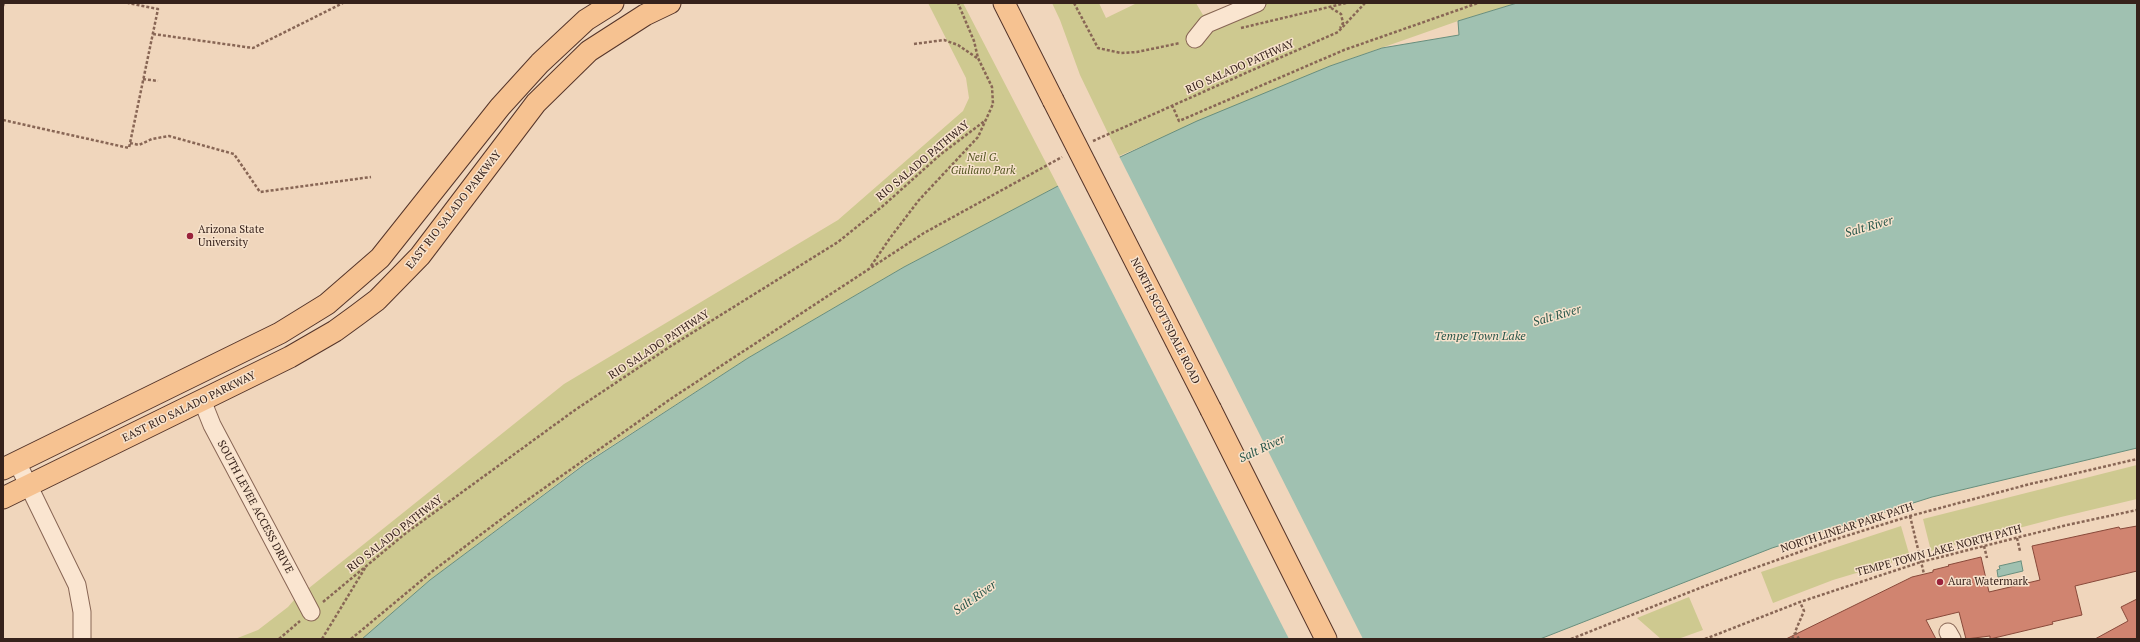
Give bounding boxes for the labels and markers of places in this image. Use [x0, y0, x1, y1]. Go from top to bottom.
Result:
place label: Arizona State University [198, 223, 264, 249]
marker: Arizona State University [185, 231, 195, 241]
place label: Aura Watermark [1948, 575, 2028, 589]
marker: Aura Watermark [1935, 577, 1945, 587]

